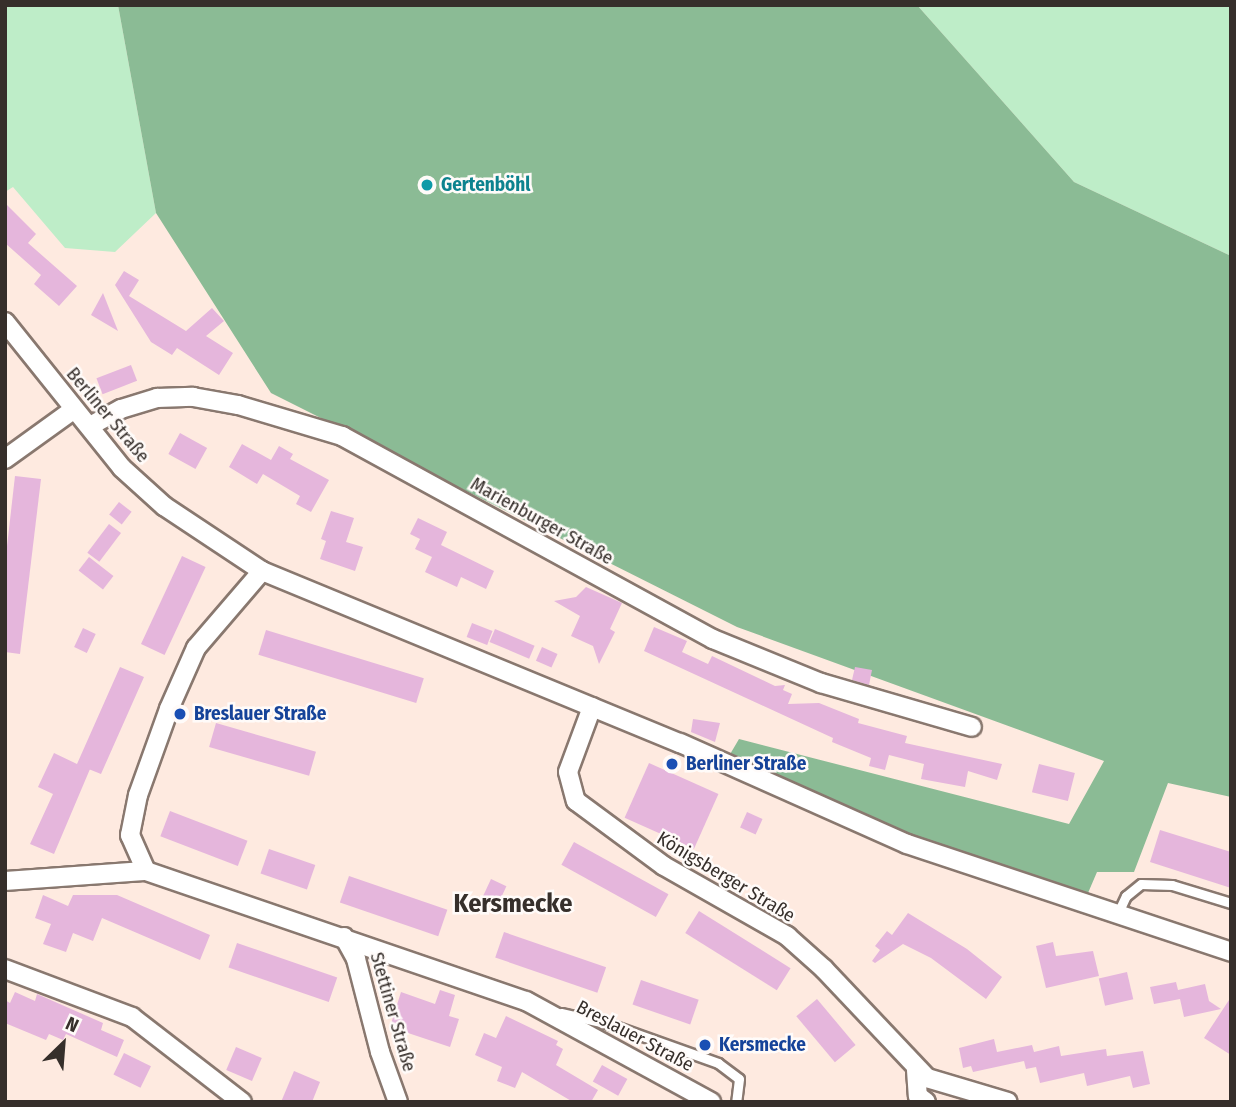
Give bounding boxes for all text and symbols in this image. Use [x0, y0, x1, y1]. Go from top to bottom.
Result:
place label: Gertenböhl [441, 174, 530, 196]
marker: Gertenböhl [419, 177, 435, 193]
street label: Berliner Straße [62, 363, 154, 467]
street label: Marienburger Straße [467, 472, 617, 570]
place label: Breslauer Straße [194, 703, 326, 725]
marker: Breslauer Straße [172, 706, 188, 722]
place label: Berliner Straße [686, 753, 806, 775]
marker: Berliner Straße [664, 756, 680, 772]
street label: Königsberger Straße [653, 827, 799, 927]
district label: Kersmecke [454, 888, 572, 920]
street label: Stettiner Straße [365, 950, 421, 1074]
street label: Breslauer Straße [573, 996, 697, 1076]
north arrow [28, 1009, 98, 1079]
text: N [62, 1012, 82, 1037]
place label: Kersmecke [719, 1034, 806, 1056]
marker: Kersmecke [697, 1037, 713, 1053]

